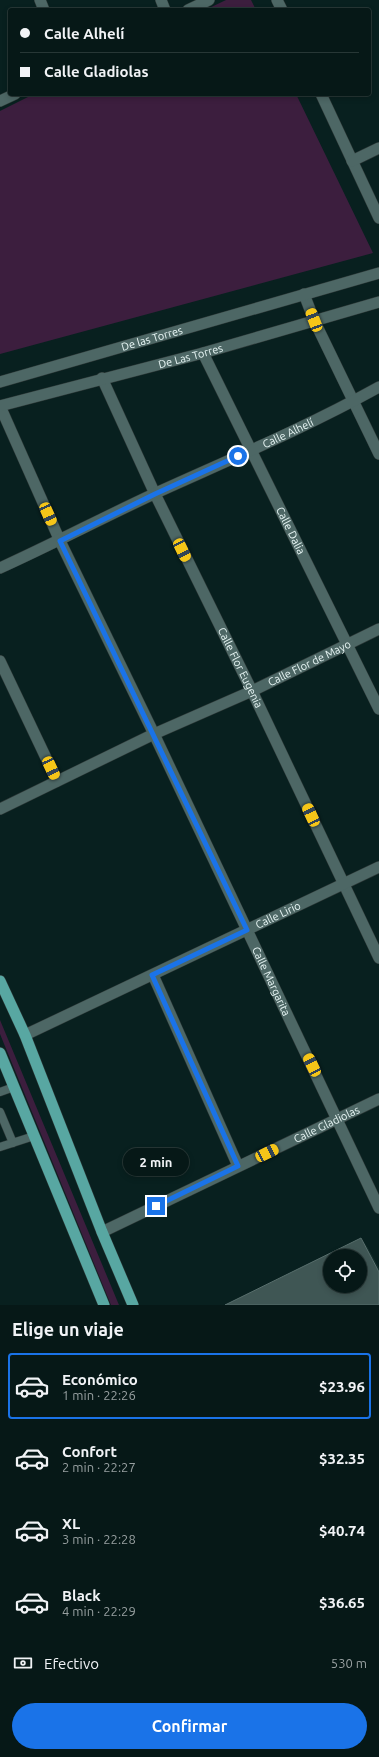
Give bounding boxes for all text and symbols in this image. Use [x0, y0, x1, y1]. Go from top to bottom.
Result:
text: Calle Alhelí [44, 25, 124, 42]
text: Calle Gladiolas [44, 63, 149, 80]
car [304, 307, 324, 333]
street label: De las Torres [120, 324, 184, 353]
street label: De Las Torres [157, 342, 224, 370]
street label: Calle Alhelí [261, 416, 316, 450]
route start [229, 447, 247, 465]
car [38, 501, 58, 527]
street label: Calle Dalia [274, 505, 308, 556]
car [171, 537, 193, 563]
street label: Calle Flor Eugenia [216, 625, 265, 710]
street label: Calle Flor de Mayo [266, 638, 353, 688]
car [40, 755, 62, 781]
car [300, 802, 322, 828]
street label: Calle Lirio [254, 899, 302, 931]
street label: Calle Margarita [250, 945, 293, 1018]
car [301, 1052, 323, 1078]
street label: Calle Gladiolas [292, 1103, 362, 1145]
car [254, 1142, 280, 1164]
callout: 2 min [123, 1148, 189, 1176]
text: 2 min [140, 1155, 172, 1169]
route end [147, 1197, 165, 1215]
map controls [323, 1249, 367, 1293]
button: locate [323, 1249, 367, 1293]
text: Elige un viaje [12, 1319, 124, 1339]
icon: car [14, 1368, 50, 1404]
text: Económico [62, 1371, 138, 1388]
text: $23.96 [319, 1378, 365, 1395]
text: 1 min · 22:26 [62, 1388, 136, 1402]
icon: car [14, 1440, 50, 1476]
text: Confort [62, 1443, 117, 1460]
text: $32.35 [319, 1450, 365, 1467]
text: 2 min · 22:27 [62, 1460, 136, 1474]
icon: car [14, 1512, 50, 1548]
text: XL [62, 1515, 80, 1532]
text: $40.74 [319, 1522, 365, 1539]
text: 3 min · 22:28 [62, 1532, 136, 1546]
icon: car [14, 1584, 50, 1620]
text: Black [62, 1587, 101, 1604]
text: $36.65 [319, 1594, 365, 1611]
text: 4 min · 22:29 [62, 1604, 136, 1618]
icon: cash [12, 1652, 34, 1674]
text: Efectivo [44, 1655, 99, 1672]
text: 530 m [331, 1656, 367, 1670]
button: Confirmar [12, 1703, 367, 1749]

